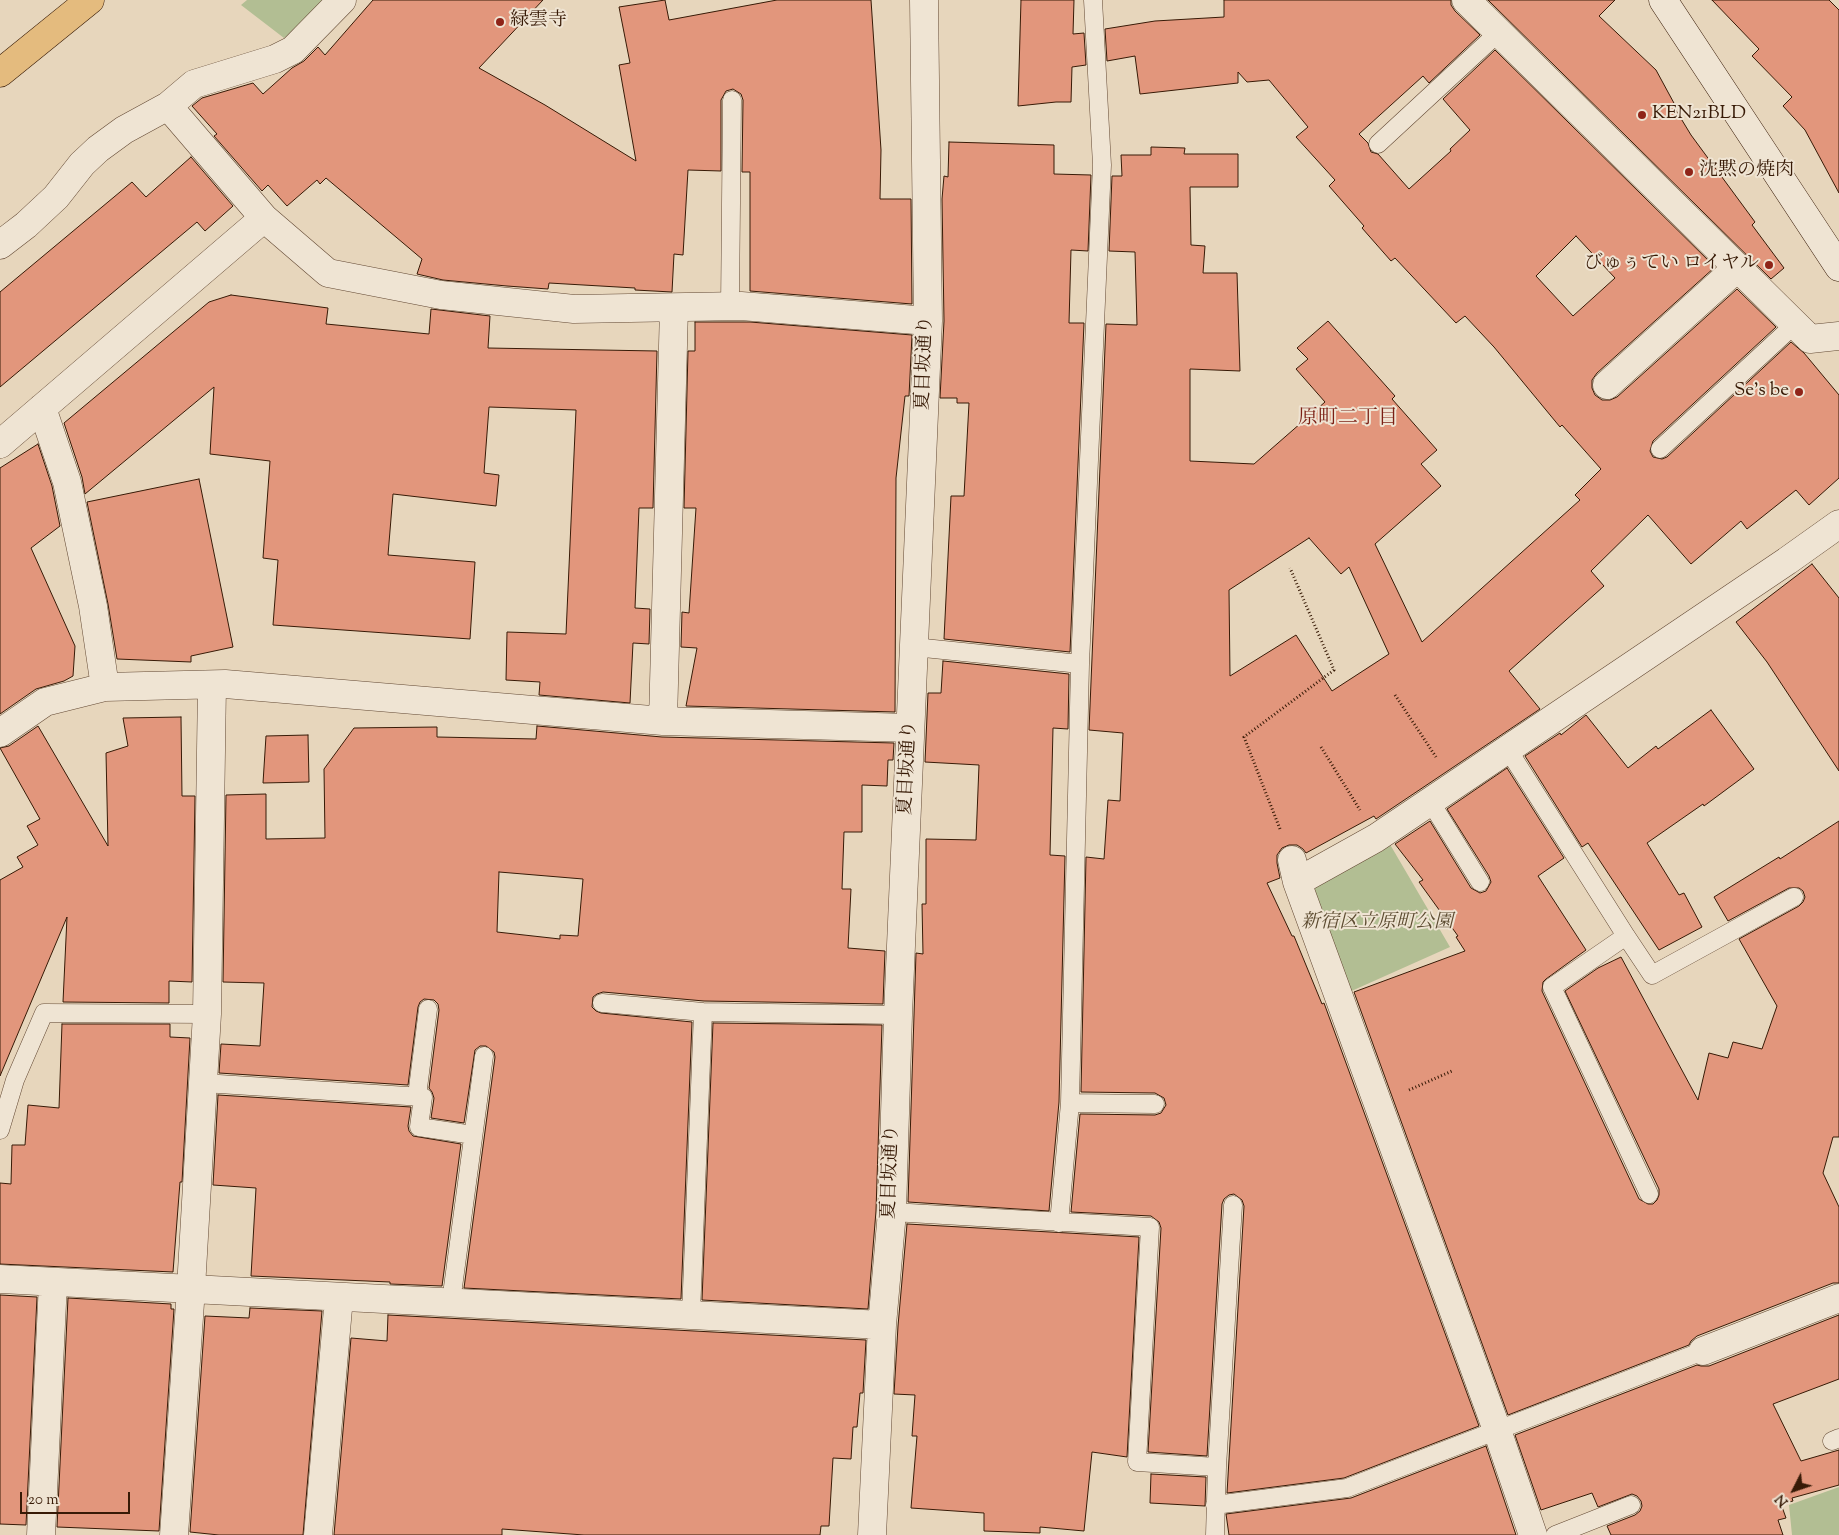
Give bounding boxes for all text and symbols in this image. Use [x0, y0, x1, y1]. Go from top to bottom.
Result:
place label: 緑雲寺 [510, 11, 567, 33]
marker: 緑雲寺 [494, 16, 506, 28]
place label: KEN21BLD [1652, 104, 1746, 126]
marker: KEN21BLD [1636, 109, 1648, 121]
place label: 沈黙の焼肉 [1699, 161, 1794, 183]
marker: 沈黙の焼肉 [1683, 166, 1695, 178]
place label: びゅぅてい ロイヤル [1584, 254, 1759, 276]
marker: びゅぅてい ロイヤル [1763, 259, 1775, 271]
street label: 夏目坂通り [913, 315, 939, 411]
place label: Se's be [1734, 381, 1789, 403]
marker: Se's be [1793, 386, 1805, 398]
district label: 原町二丁目 [1298, 408, 1398, 432]
street label: 夏目坂通り [895, 720, 923, 816]
park label: 新宿区立原町公園 [1301, 913, 1453, 935]
street label: 夏目坂通り [879, 1124, 905, 1220]
north arrow [1769, 1465, 1819, 1515]
scale bar [22, 1482, 132, 1514]
text: N [1771, 1489, 1794, 1511]
text: 20 m [28, 1490, 59, 1511]

